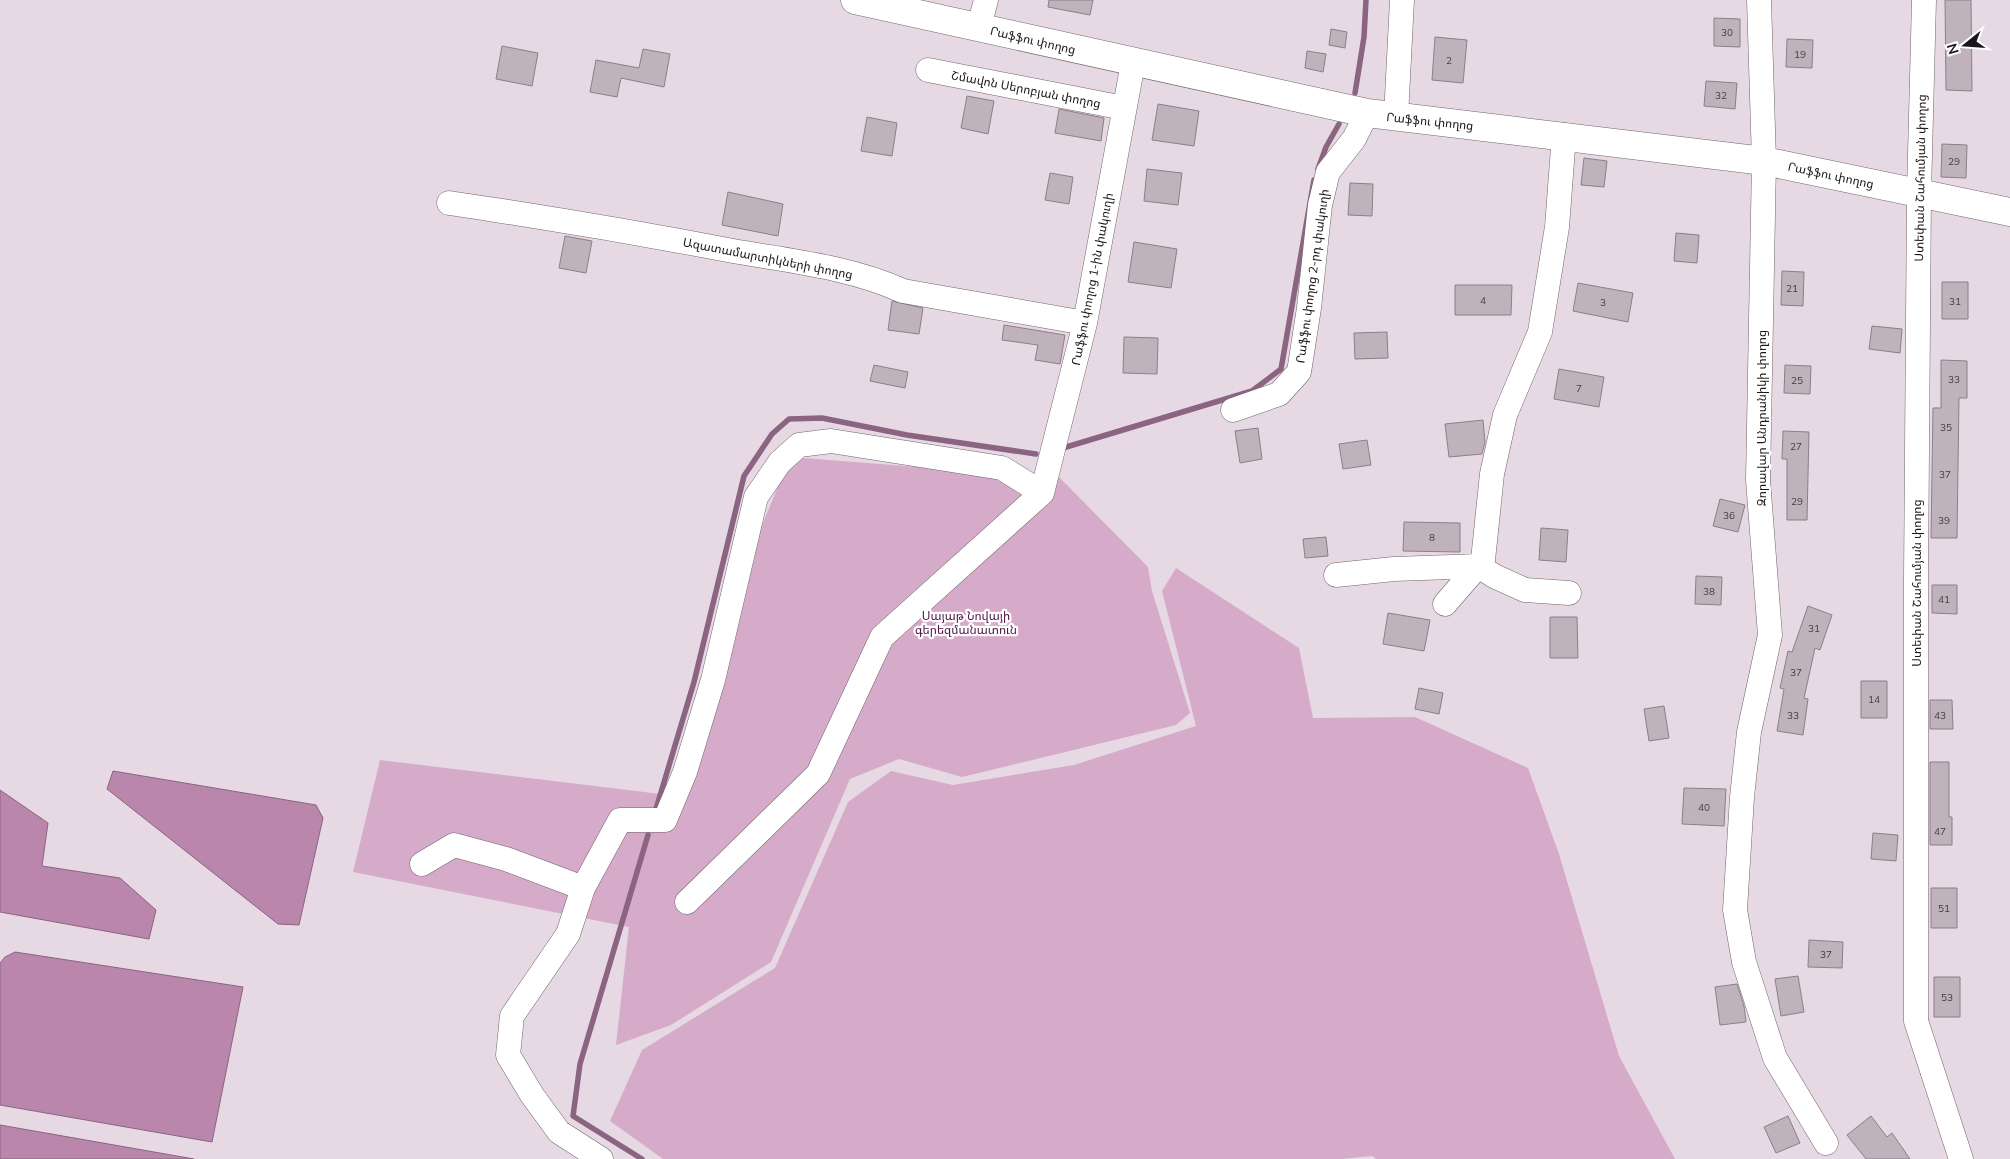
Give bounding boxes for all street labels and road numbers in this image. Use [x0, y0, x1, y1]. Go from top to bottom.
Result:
street label: Րաֆֆու փողոց [989, 23, 1077, 57]
street label: Շմավոն Սերոբյան փողոց [950, 67, 1102, 111]
street label: Ստեփան Շահումյան փողոց [1911, 94, 1929, 262]
street label: Րաֆֆու փողոց [1386, 109, 1474, 133]
street label: Րաֆֆու փողոց [1787, 159, 1875, 191]
street label: Րաֆֆու փողոց 2-րդ փակուղի [1292, 188, 1332, 364]
street label: Րաֆֆու փողոց 1-ին փակուղի [1068, 192, 1116, 366]
street label: Ազատամարտիկների փողոց [682, 234, 854, 282]
street label: Զորավար Անդրանիկի փողոց [1754, 330, 1769, 506]
street label: Ստեփան Շահումյան փողոց [1909, 499, 1924, 667]

